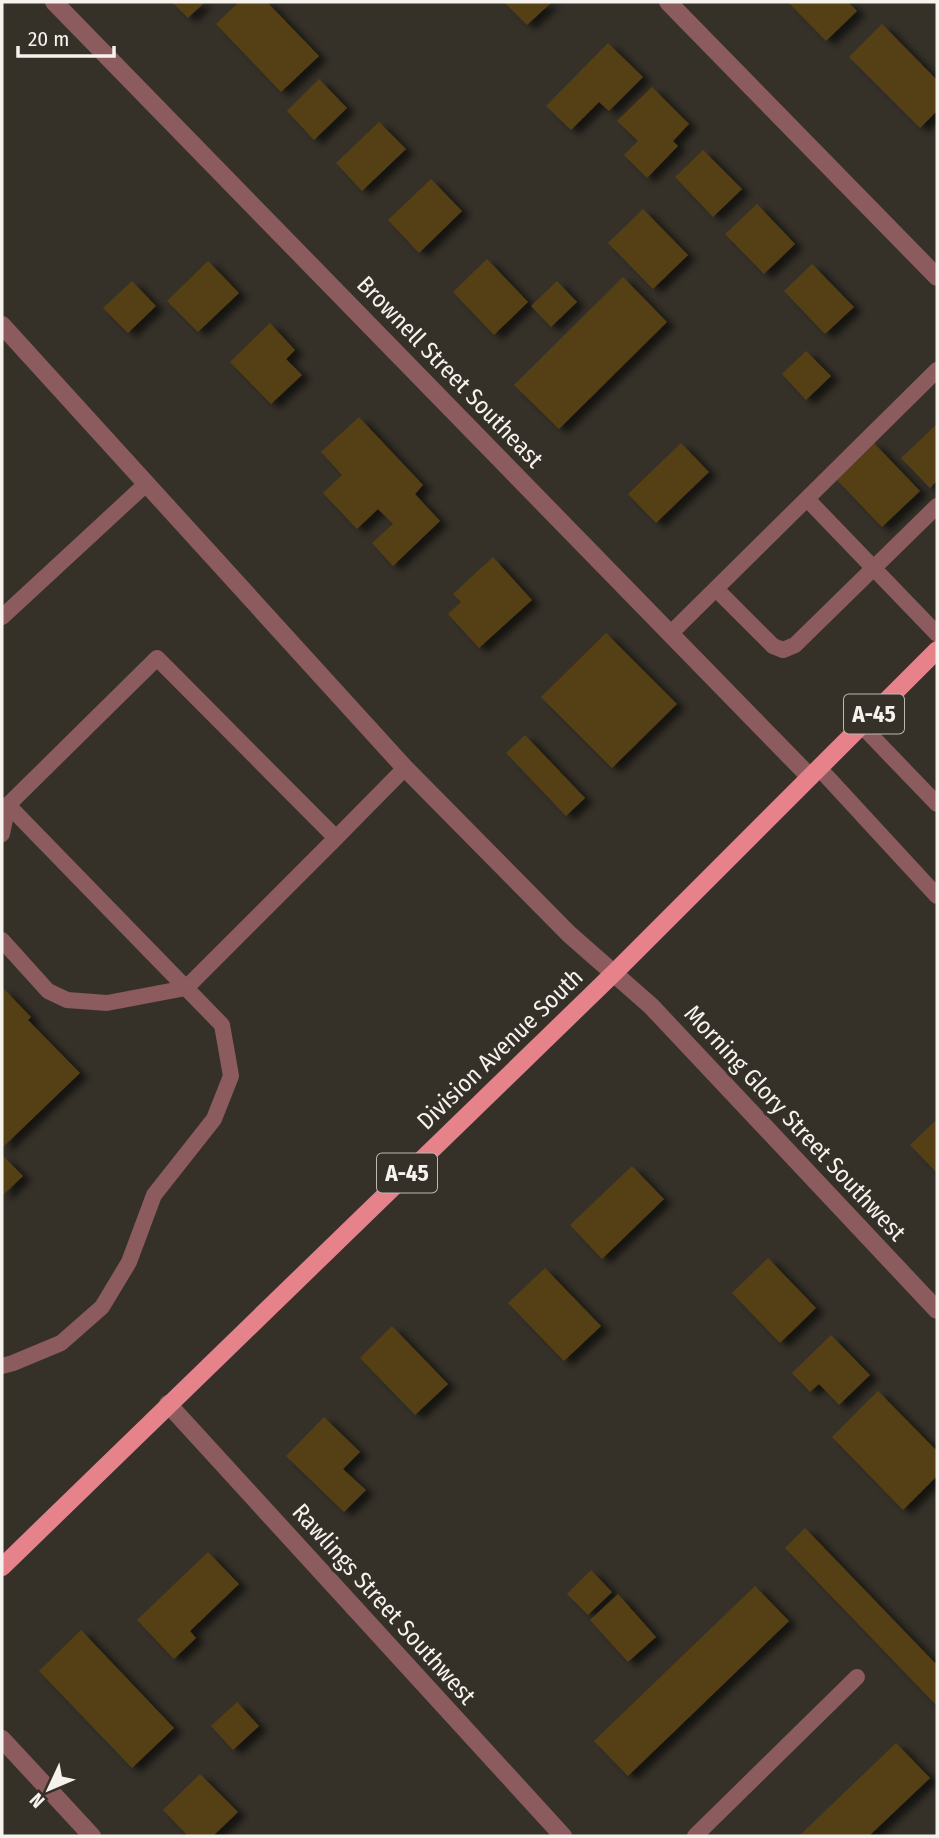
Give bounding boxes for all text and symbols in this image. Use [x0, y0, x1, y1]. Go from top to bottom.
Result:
scale bar [18, 14, 114, 58]
text: 20 m [28, 26, 69, 52]
street label: Brownell Street Southeast [351, 270, 549, 474]
road number: A-45 [844, 694, 904, 734]
street label: Division Avenue South [411, 963, 589, 1135]
street label: Morning Glory Street Southwest [679, 1000, 912, 1247]
road number: A-45 [377, 1154, 437, 1192]
street label: Rawlings Street Southwest [287, 1498, 482, 1710]
north arrow [14, 1754, 84, 1824]
text: N [25, 1788, 49, 1813]

